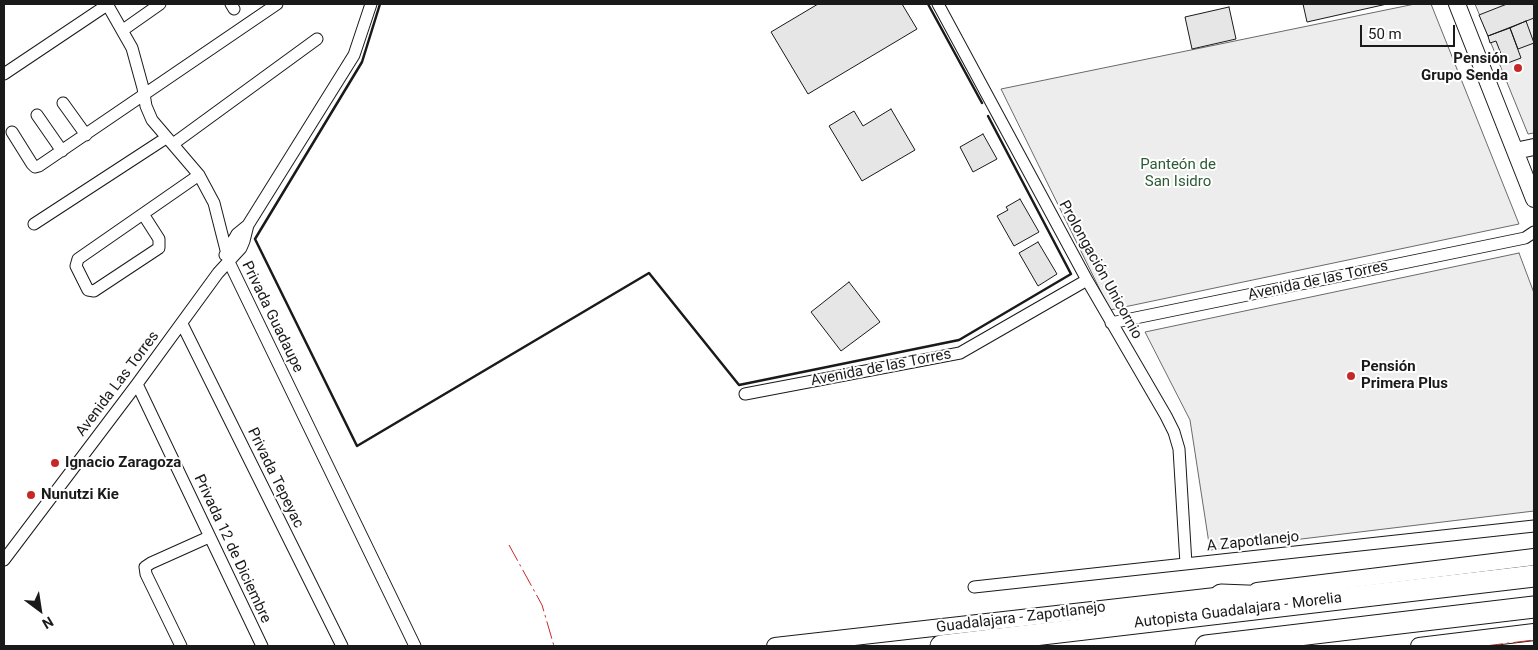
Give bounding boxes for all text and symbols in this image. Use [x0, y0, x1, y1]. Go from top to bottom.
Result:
scale bar [1363, 15, 1458, 47]
text: 50 m [1368, 25, 1402, 43]
place label: Pensión Grupo Senda [1421, 50, 1508, 85]
marker: Pensión Grupo Senda [1512, 62, 1524, 74]
park label: Panteón de San Isidro [1140, 156, 1216, 191]
street label: Prolongación Unicornio [1054, 198, 1146, 342]
street label: Avenida de las Torres [1246, 257, 1390, 305]
street label: Privada Guadaupe [237, 258, 307, 376]
street label: Avenida Las Torres [73, 328, 163, 440]
street label: Avenida de las Torres [809, 346, 953, 390]
place label: Pensión Primera Plus [1361, 358, 1448, 393]
marker: Pensión Primera Plus [1345, 370, 1357, 382]
street label: Privada Tepeyac [243, 425, 307, 531]
place label: Ignacio Zaragoza [65, 454, 181, 472]
marker: Ignacio Zaragoza [49, 457, 61, 469]
street label: Privada 12 de Diciembre [190, 472, 274, 626]
place label: Nunutzi Kie [41, 486, 119, 504]
marker: Nunutzi Kie [25, 489, 37, 501]
street label: A Zapotlanejo [1206, 528, 1300, 556]
north arrow [15, 585, 65, 635]
street label: Autopista Guadalajara - Morelia [1133, 589, 1343, 633]
street label: Guadalajara - Zapotlanejo [935, 599, 1107, 637]
text: N [39, 613, 56, 632]

